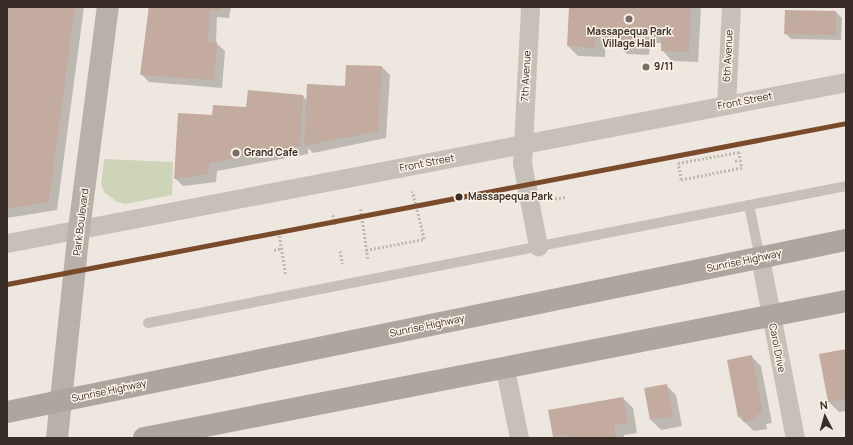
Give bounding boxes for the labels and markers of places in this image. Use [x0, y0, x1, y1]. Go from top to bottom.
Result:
marker: Massapequa Park Village Hall [624, 14, 634, 24]
place label: Massapequa Park Village Hall [587, 25, 671, 48]
place label: 9/11 [654, 61, 673, 73]
marker: 9/11 [641, 62, 651, 72]
place label: Grand Cafe [244, 147, 298, 159]
marker: Grand Cafe [231, 148, 241, 158]
marker: Massapequa Park [452, 190, 466, 204]
place label: Massapequa Park [468, 191, 553, 203]

